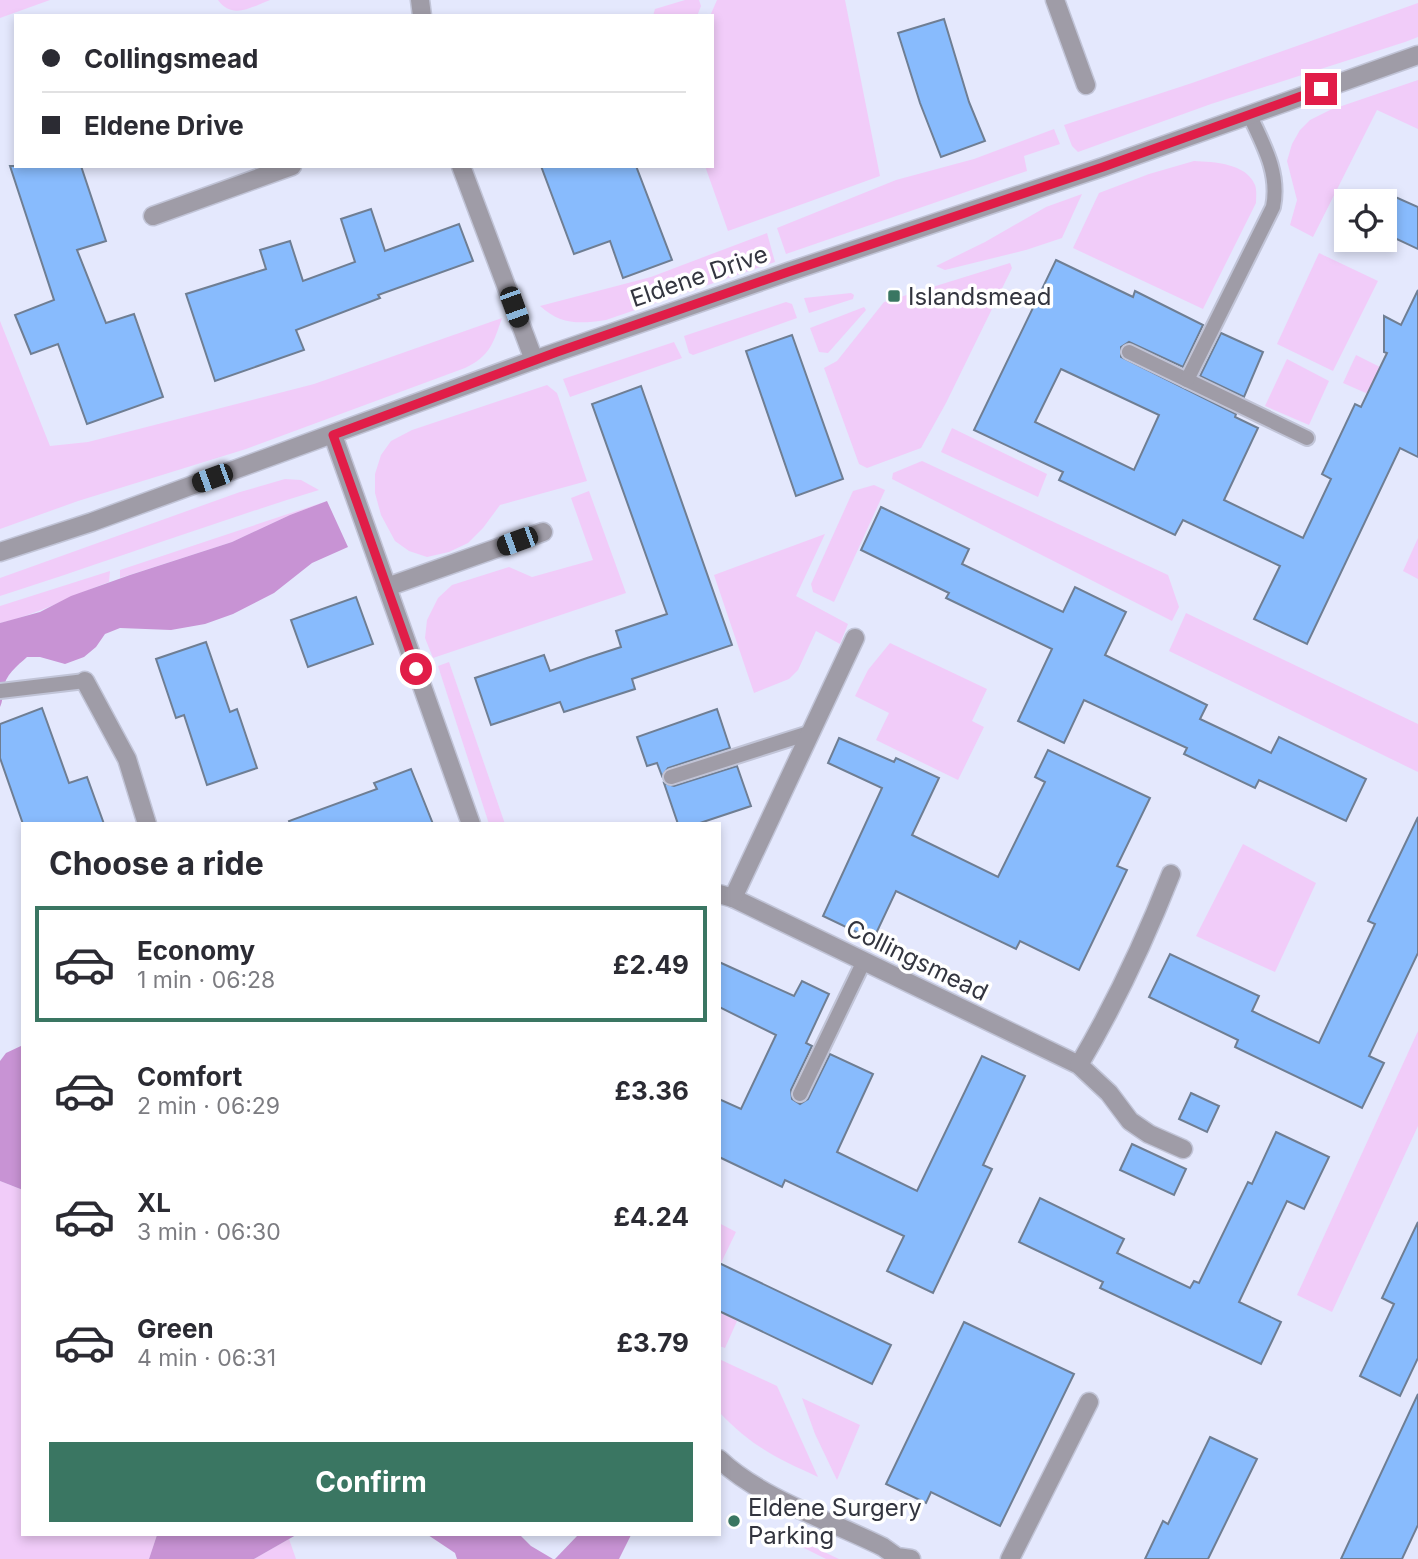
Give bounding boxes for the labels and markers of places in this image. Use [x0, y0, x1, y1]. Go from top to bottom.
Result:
place label: Islandsmead [908, 282, 1051, 311]
marker: Islandsmead [886, 288, 902, 304]
place label: Eldene Surgery Parking [748, 1493, 922, 1550]
marker: Eldene Surgery Parking [726, 1513, 742, 1529]

